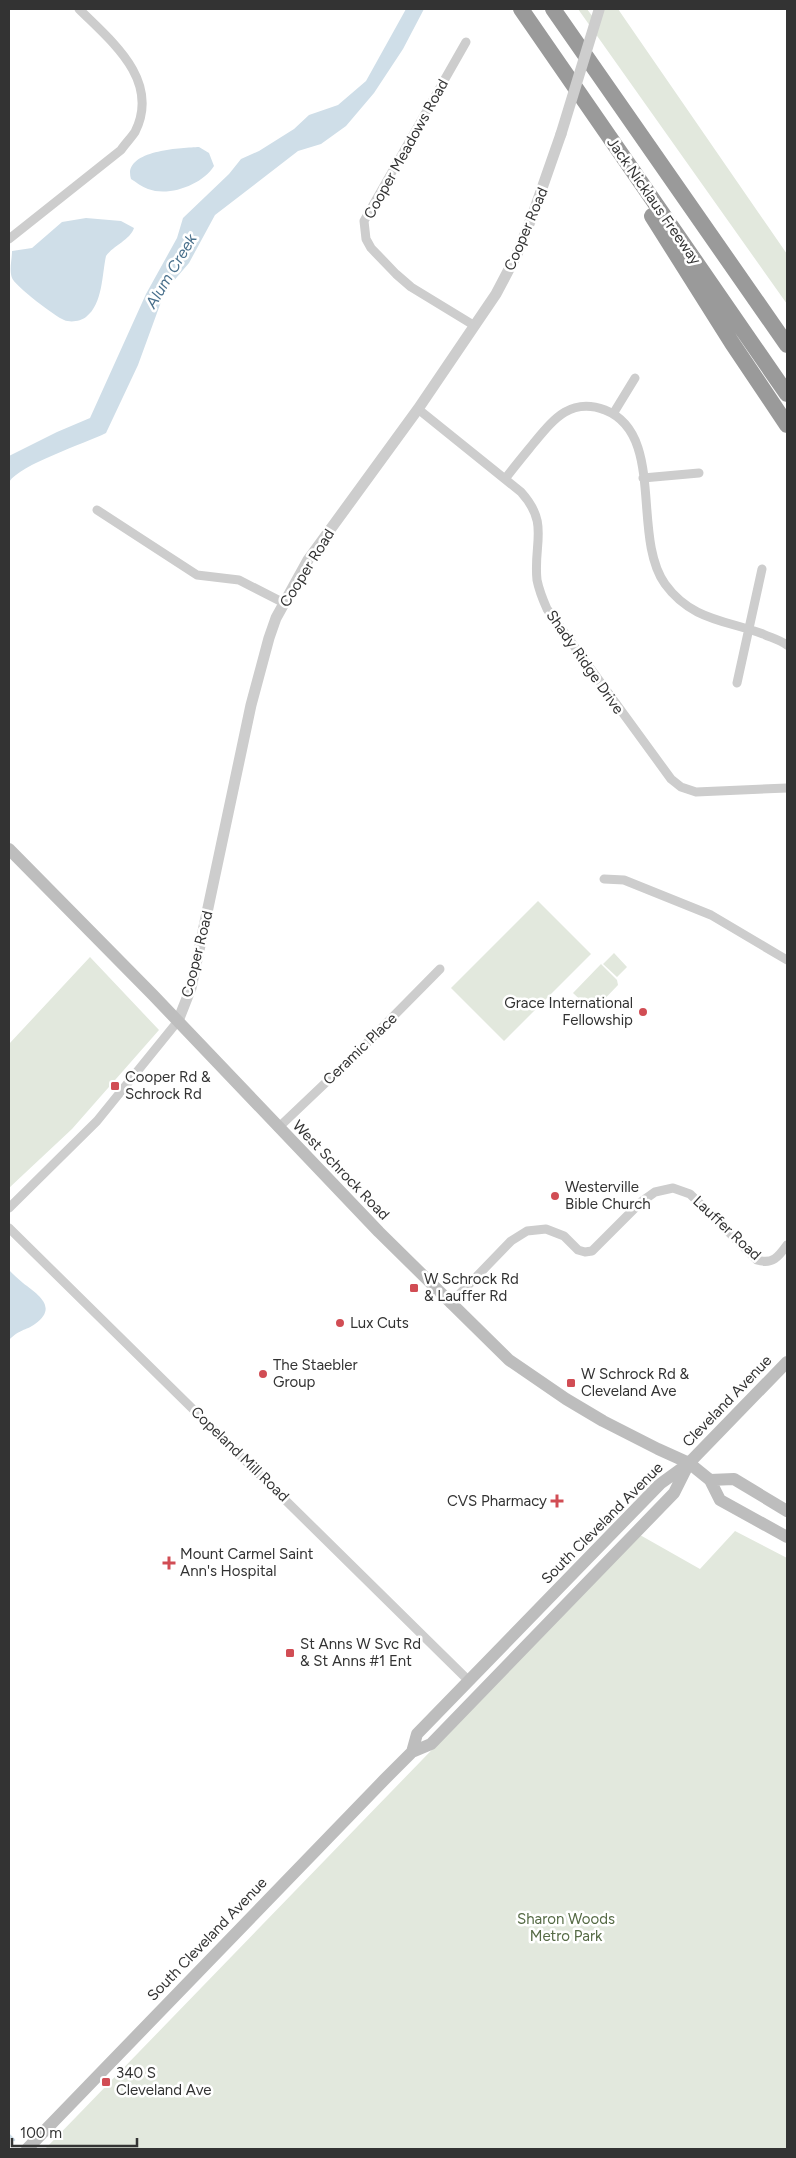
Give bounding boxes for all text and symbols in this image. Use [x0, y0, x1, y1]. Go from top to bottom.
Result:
street label: Cooper Meadows Road [360, 76, 452, 222]
street label: Jack Nicklaus Freeway [603, 134, 705, 268]
street label: Cooper Road [500, 185, 552, 273]
water label: Alum Creek [141, 229, 201, 312]
street label: Cooper Road [276, 526, 338, 610]
street label: Shady Ridge Drive [542, 607, 628, 717]
street label: Cooper Road [178, 909, 216, 999]
place label: Grace International Fellowship [504, 994, 633, 1029]
marker: Grace International Fellowship [637, 1006, 649, 1018]
street label: Ceramic Place [319, 1009, 401, 1089]
place label: Cooper Rd & Schrock Rd [125, 1068, 211, 1103]
marker: Cooper Rd & Schrock Rd [109, 1080, 121, 1092]
street label: West Schrock Road [289, 1116, 393, 1224]
place label: Westerville Bible Church [565, 1178, 651, 1213]
marker: Westerville Bible Church [549, 1190, 561, 1202]
street label: Lauffer Road [689, 1192, 765, 1264]
place label: W Schrock Rd & Lauffer Rd [424, 1270, 519, 1305]
marker: W Schrock Rd & Lauffer Rd [408, 1282, 420, 1294]
place label: Lux Cuts [350, 1314, 409, 1332]
marker: Lux Cuts [334, 1317, 346, 1329]
street label: Cleveland Avenue [679, 1351, 775, 1451]
place label: The Staebler Group [273, 1356, 358, 1391]
place label: W Schrock Rd & Cleveland Ave [581, 1365, 690, 1400]
marker: The Staebler Group [257, 1368, 269, 1380]
marker: W Schrock Rd & Cleveland Ave [565, 1377, 577, 1389]
street label: Copeland Mill Road [187, 1403, 293, 1505]
street label: South Cleveland Avenue [537, 1458, 667, 1588]
place label: CVS Pharmacy [447, 1492, 547, 1510]
marker: CVS Pharmacy [551, 1495, 563, 1507]
place label: Mount Carmel Saint Ann's Hospital [180, 1545, 314, 1580]
marker: Mount Carmel Saint Ann's Hospital [162, 1556, 176, 1570]
place label: St Anns W Svc Rd & St Anns #1 Ent [300, 1635, 421, 1670]
marker: St Anns W Svc Rd & St Anns #1 Ent [284, 1647, 296, 1659]
street label: South Cleveland Avenue [143, 1874, 271, 2004]
park label: Sharon Woods Metro Park [517, 1910, 615, 1945]
place label: 340 S Cleveland Ave [116, 2064, 212, 2099]
marker: 340 S Cleveland Ave [100, 2076, 112, 2088]
scale bar [12, 2116, 138, 2148]
text: 100 m [20, 2124, 62, 2142]

